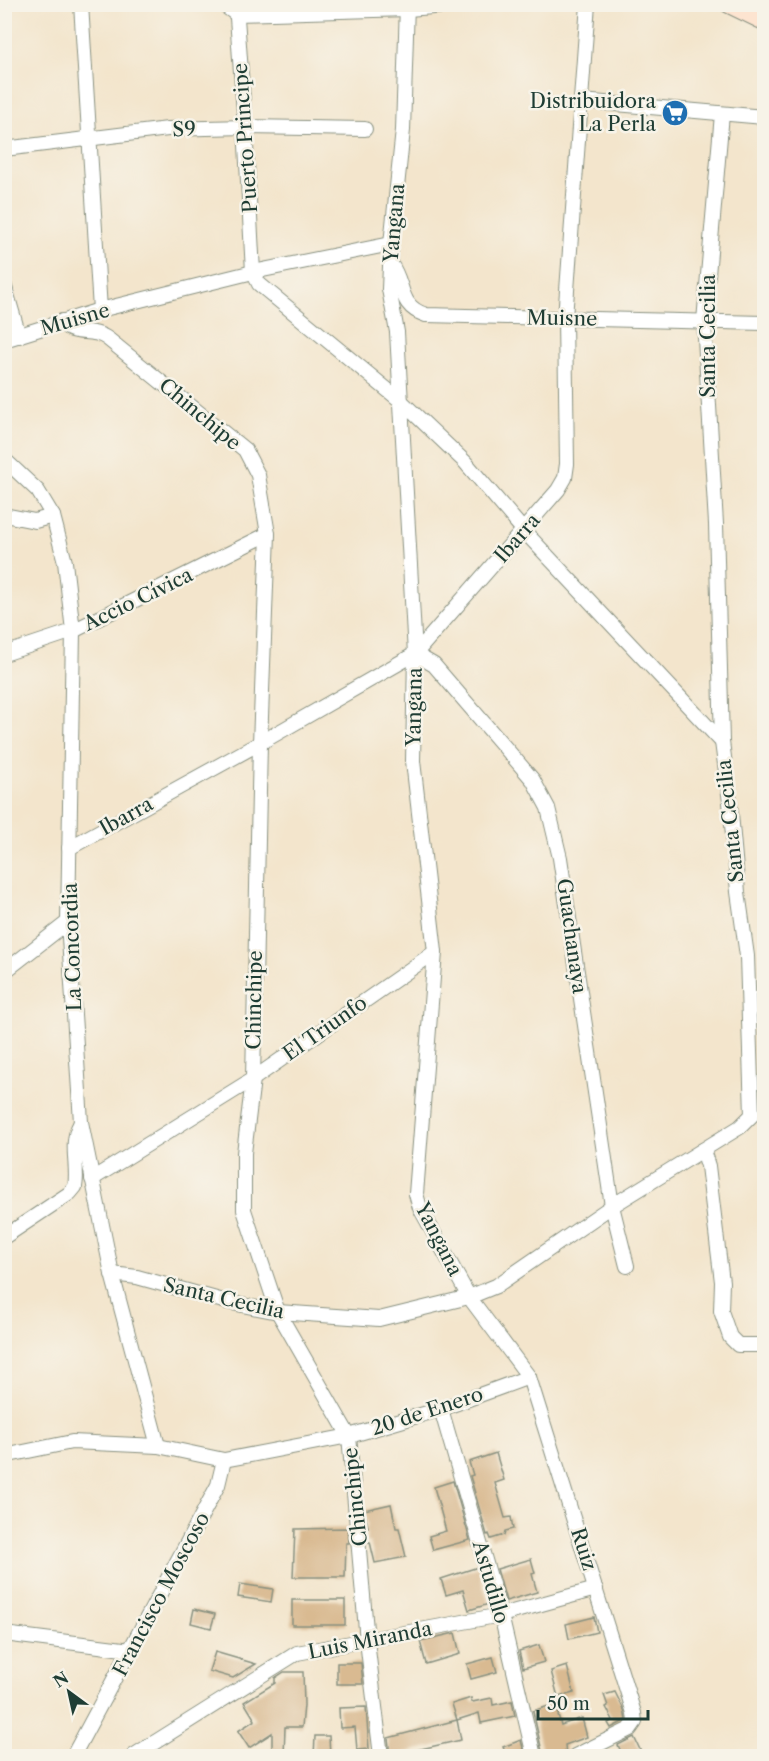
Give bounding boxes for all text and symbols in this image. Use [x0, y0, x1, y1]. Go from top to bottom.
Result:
street label: Puerto Principe [228, 62, 262, 214]
place label: Distribuidora La Perla [530, 89, 656, 136]
supermarket icon: Distribuidora La Perla [660, 98, 690, 128]
street label: S9 [172, 117, 196, 141]
street label: Yangana [378, 182, 409, 265]
street label: Santa Cecilia [696, 274, 720, 398]
street label: Muisne [38, 298, 112, 340]
street label: Muisne [526, 305, 598, 331]
street label: Chinchipe [154, 373, 246, 455]
street label: Ibarra [489, 508, 545, 568]
street label: Accio Cívica [79, 562, 197, 636]
street label: Yangana [401, 667, 427, 748]
street label: Santa Cecilia [712, 758, 748, 884]
street label: Ibarra [95, 791, 157, 840]
street label: Guachanaya [552, 877, 592, 996]
street label: La Concordia [58, 882, 86, 1012]
street label: Chinchipe [241, 950, 267, 1050]
street label: El Triunfo [278, 990, 372, 1066]
street label: Yangana [410, 1197, 468, 1280]
street label: Santa Cecilia [161, 1272, 287, 1324]
street label: 20 de Enero [368, 1382, 486, 1440]
street label: Chinchipe [338, 1446, 372, 1548]
street label: Francisco Moscoso [108, 1508, 214, 1680]
street label: Ruiz [566, 1525, 602, 1573]
street label: Astudillo [467, 1537, 514, 1626]
street label: Luis Miranda [306, 1616, 435, 1664]
north arrow [39, 1662, 99, 1722]
text: N [50, 1667, 72, 1692]
scale bar [538, 1683, 648, 1721]
text: 50 m [547, 1693, 590, 1715]

